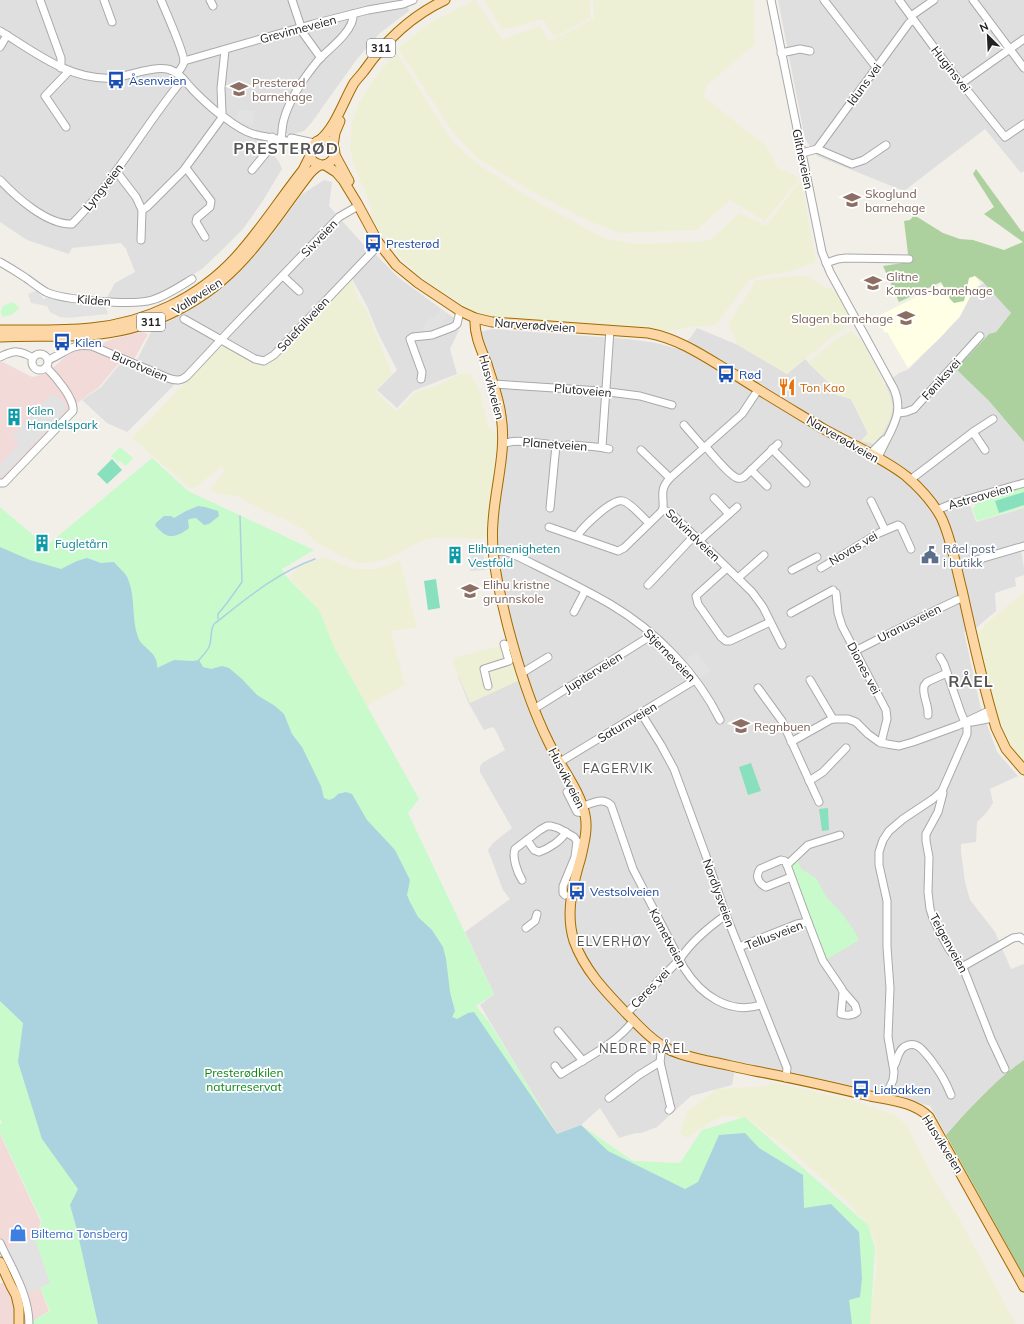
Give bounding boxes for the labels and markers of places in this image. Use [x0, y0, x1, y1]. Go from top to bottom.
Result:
bus stop icon: Åsenveien [106, 70, 126, 90]
place label: Åsenveien [129, 73, 186, 88]
place label: Presterød barnehage [252, 75, 312, 104]
school or university icon: Presterød barnehage [229, 79, 249, 99]
place label: Skoglund barnehage [865, 186, 925, 215]
school or university icon: Skoglund barnehage [842, 190, 862, 210]
bus stop icon: Presterød [363, 233, 383, 253]
place label: Presterød [386, 236, 439, 251]
place label: Glitne Kanvas-barnehage [886, 269, 993, 298]
school or university icon: Glitne Kanvas-barnehage [863, 273, 883, 293]
school or university icon: Slagen barnehage [896, 308, 916, 328]
place label: Slagen barnehage [791, 311, 893, 326]
bus stop icon: Kilen [52, 332, 72, 352]
place label: Kilen [75, 335, 102, 350]
bus stop icon: Rød [716, 364, 736, 384]
place label: Rød [739, 367, 761, 382]
restaurant icon: Ton Kao [777, 377, 797, 397]
place label: Ton Kao [800, 380, 845, 395]
place label: Kilen Handelspark [27, 403, 99, 432]
building icon: Kilen Handelspark [4, 407, 24, 427]
building icon: Fugletårn [32, 533, 52, 553]
place label: Fugletårn [55, 536, 108, 551]
place label: Elihumenigheten Vestfold [468, 541, 560, 570]
place label: Råel post i butikk [943, 541, 995, 570]
building icon: Elihumenigheten Vestfold [445, 545, 465, 565]
public building icon: Råel post i butikk [920, 545, 940, 565]
place label: Elihu kristne grunnskole [483, 577, 550, 606]
school or university icon: Elihu kristne grunnskole [460, 581, 480, 601]
school or university icon: Regnbuen [731, 716, 751, 736]
place label: Regnbuen [754, 719, 811, 734]
bus stop icon: Vestsolveien [567, 881, 587, 901]
place label: Vestsolveien [590, 884, 659, 899]
bus stop icon: Liabakken [851, 1079, 871, 1099]
place label: Liabakken [874, 1082, 931, 1097]
shop icon: Biltema Tønsberg [8, 1223, 28, 1243]
place label: Biltema Tønsberg [31, 1226, 128, 1241]

